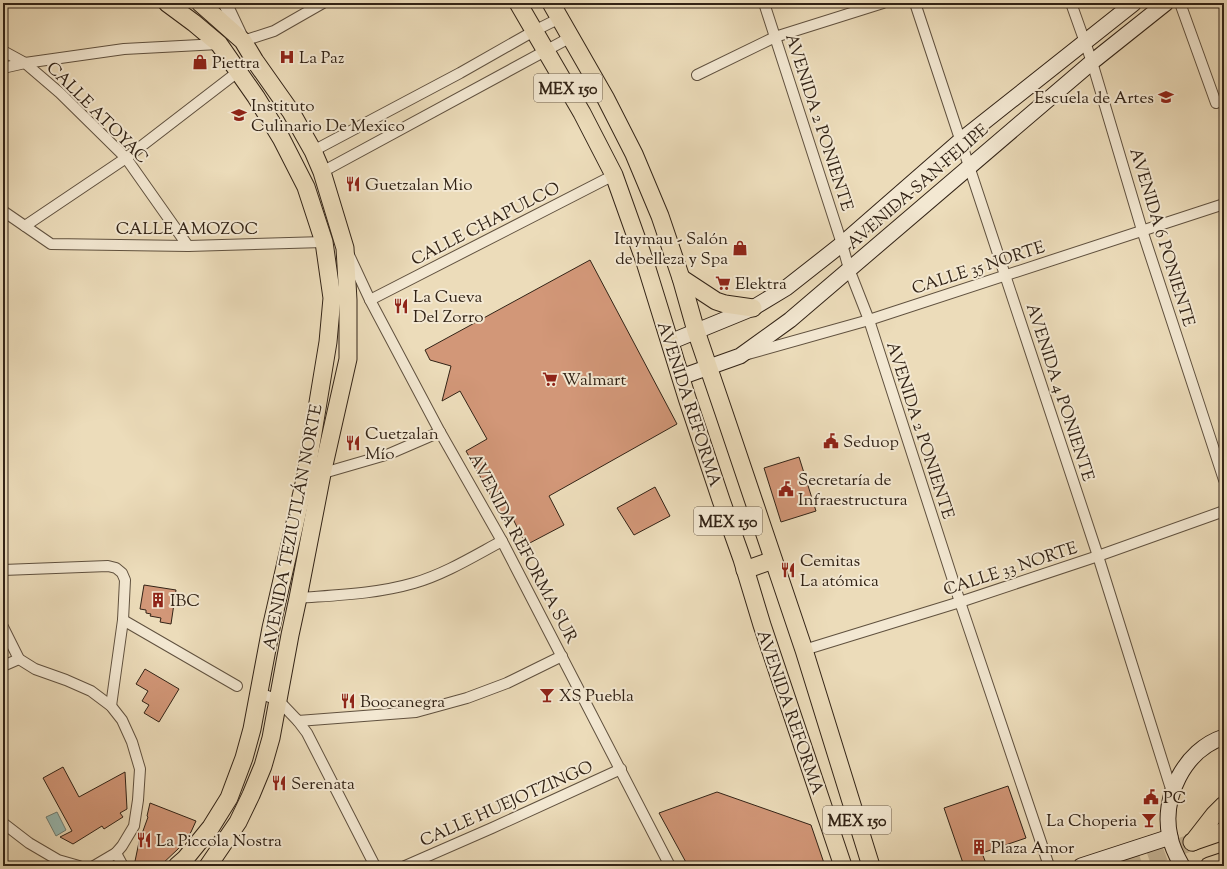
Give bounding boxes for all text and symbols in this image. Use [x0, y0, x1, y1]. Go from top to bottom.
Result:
street label: AVENIDA 2 PONIENTE [778, 31, 858, 214]
place label: La Paz [299, 47, 344, 71]
hospital icon: La Paz [278, 48, 296, 66]
place label: Piettra [212, 52, 260, 76]
shop icon: Piettra [191, 53, 209, 71]
street label: CALLE ATOYAC [40, 57, 153, 170]
road number: MEX 150 [534, 74, 602, 102]
place label: Escuela de Artes [1034, 87, 1154, 111]
school or university icon: Escuela de Artes [1157, 88, 1175, 106]
place label: Instituto Culinario De Mexico [251, 95, 405, 139]
school or university icon: Instituto Culinario De Mexico [230, 106, 248, 124]
street label: AVENIDA SAN FELIPE [842, 119, 994, 256]
street label: AVENIDA 6 PONIENTE [1122, 145, 1200, 330]
place label: Guetzalan Mio [365, 174, 473, 198]
restaurant icon: Guetzalan Mio [344, 175, 362, 193]
street label: CALLE CHAPULCO [407, 177, 564, 273]
street label: CALLE AMOZOC [116, 218, 258, 242]
place label: Itaymau - Salón de belleza y Spa [614, 228, 728, 272]
street label: CALLE 35 NORTE [909, 236, 1048, 302]
shop icon: Itaymau - Salón de belleza y Spa [731, 239, 749, 257]
place label: Elektra [735, 273, 787, 297]
supermarket icon: Elektra [714, 274, 732, 292]
place label: La Cueva Del Zorro [413, 286, 484, 330]
restaurant icon: La Cueva Del Zorro [392, 297, 410, 315]
street label: AVENIDA 4 PONIENTE [1019, 301, 1099, 485]
street label: AVENIDA REFORMA [650, 319, 726, 491]
street label: AVENIDA 2 PONIENTE [879, 339, 959, 522]
place label: Walmart [562, 369, 626, 393]
supermarket icon: Walmart [541, 370, 559, 388]
street label: AVENIDA TEZIUTLÁN NORTE [258, 402, 330, 652]
place label: Cuetzalan Mío [365, 423, 439, 467]
place label: Seduop [843, 431, 899, 455]
public building icon: Seduop [822, 432, 840, 450]
restaurant icon: Cuetzalan Mío [344, 434, 362, 452]
street label: AVENIDA REFORMA SUR [462, 450, 583, 649]
place label: Secretaría de Infraestructura [798, 469, 908, 513]
public building icon: Secretaría de Infraestructura [777, 480, 795, 498]
road number: MEX 150 [694, 507, 762, 535]
street label: CALLE 33 NORTE [941, 537, 1081, 603]
place label: Cemitas La atómica [800, 550, 879, 594]
restaurant icon: Cemitas La atómica [779, 561, 797, 579]
place label: IBC [170, 590, 200, 614]
building icon: IBC [149, 591, 167, 609]
street label: AVENIDA REFORMA [750, 627, 829, 798]
place label: XS Puebla [559, 685, 634, 709]
bar icon: XS Puebla [538, 686, 556, 704]
place label: Boocanegra [360, 691, 445, 715]
restaurant icon: Boocanegra [339, 692, 357, 710]
street label: CALLE HUEJOTZINGO [416, 756, 597, 854]
place label: Serenata [291, 773, 355, 797]
restaurant icon: Serenata [270, 774, 288, 792]
place label: PC [1163, 787, 1186, 811]
public building icon: PC [1142, 788, 1160, 806]
road number: MEX 150 [823, 806, 891, 834]
place label: La Choperia [1046, 810, 1137, 834]
bar icon: La Choperia [1140, 811, 1158, 829]
place label: La Piccola Nostra [156, 830, 282, 854]
restaurant icon: La Piccola Nostra [135, 831, 153, 849]
place label: Plaza Amor [991, 837, 1075, 861]
building icon: Plaza Amor [970, 838, 988, 856]

